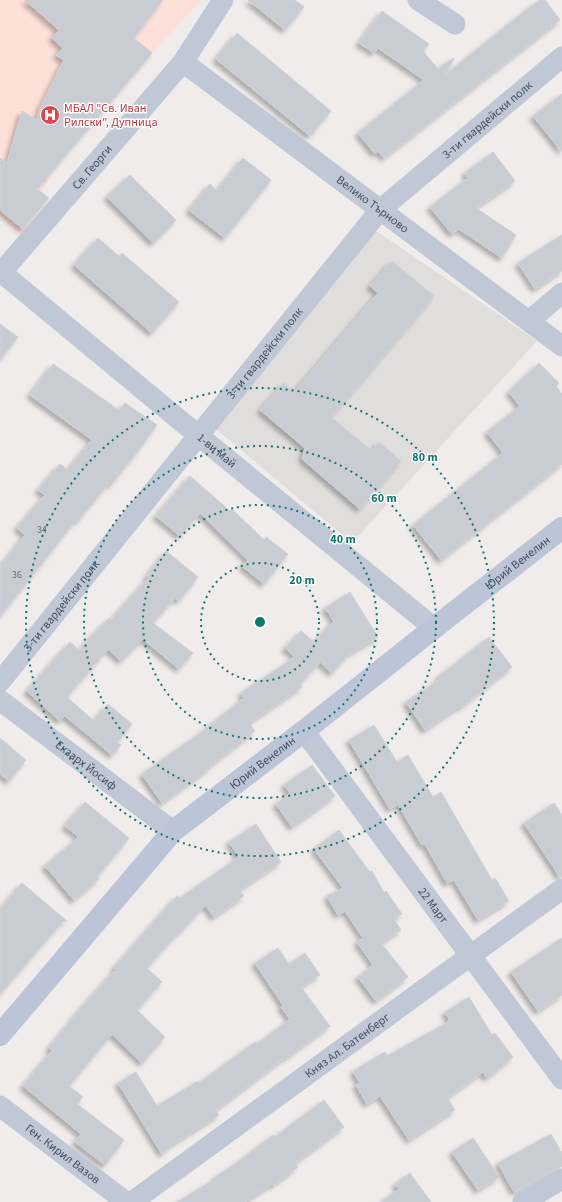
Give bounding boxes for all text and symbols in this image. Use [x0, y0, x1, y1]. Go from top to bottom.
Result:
street label: 3-ти гвардейски полк [438, 77, 536, 163]
place label: МБАЛ "Св. Иван Рилски", Дупница [64, 100, 158, 131]
hospital icon: МБАЛ "Св. Иван Рилски", Дупница [39, 104, 61, 126]
street label: Св. Георги [68, 141, 116, 193]
street label: Велико Търново [333, 171, 412, 237]
street label: 3-ти гвардейски полк [223, 304, 307, 403]
street label: 1-ви Май [193, 429, 240, 472]
text: 80 m [412, 449, 438, 466]
text: 60 m [371, 490, 397, 507]
house number: 34 [37, 523, 47, 537]
text: 40 m [330, 531, 356, 548]
street label: Юрий Венелин [481, 532, 554, 594]
street label: 3-ти гвардейски полк [19, 556, 104, 655]
house number: 36 [12, 568, 22, 582]
text: 20 m [289, 572, 315, 589]
centre of rings [253, 615, 267, 629]
street label: Юрий Венелин [226, 732, 299, 794]
street label: Екзарх Йосиф [52, 736, 121, 794]
street label: 22 Март [414, 884, 453, 927]
street label: Княз Ал. Батенберг [301, 1009, 393, 1082]
street label: Ген. Кирил Вазов [22, 1120, 104, 1188]

